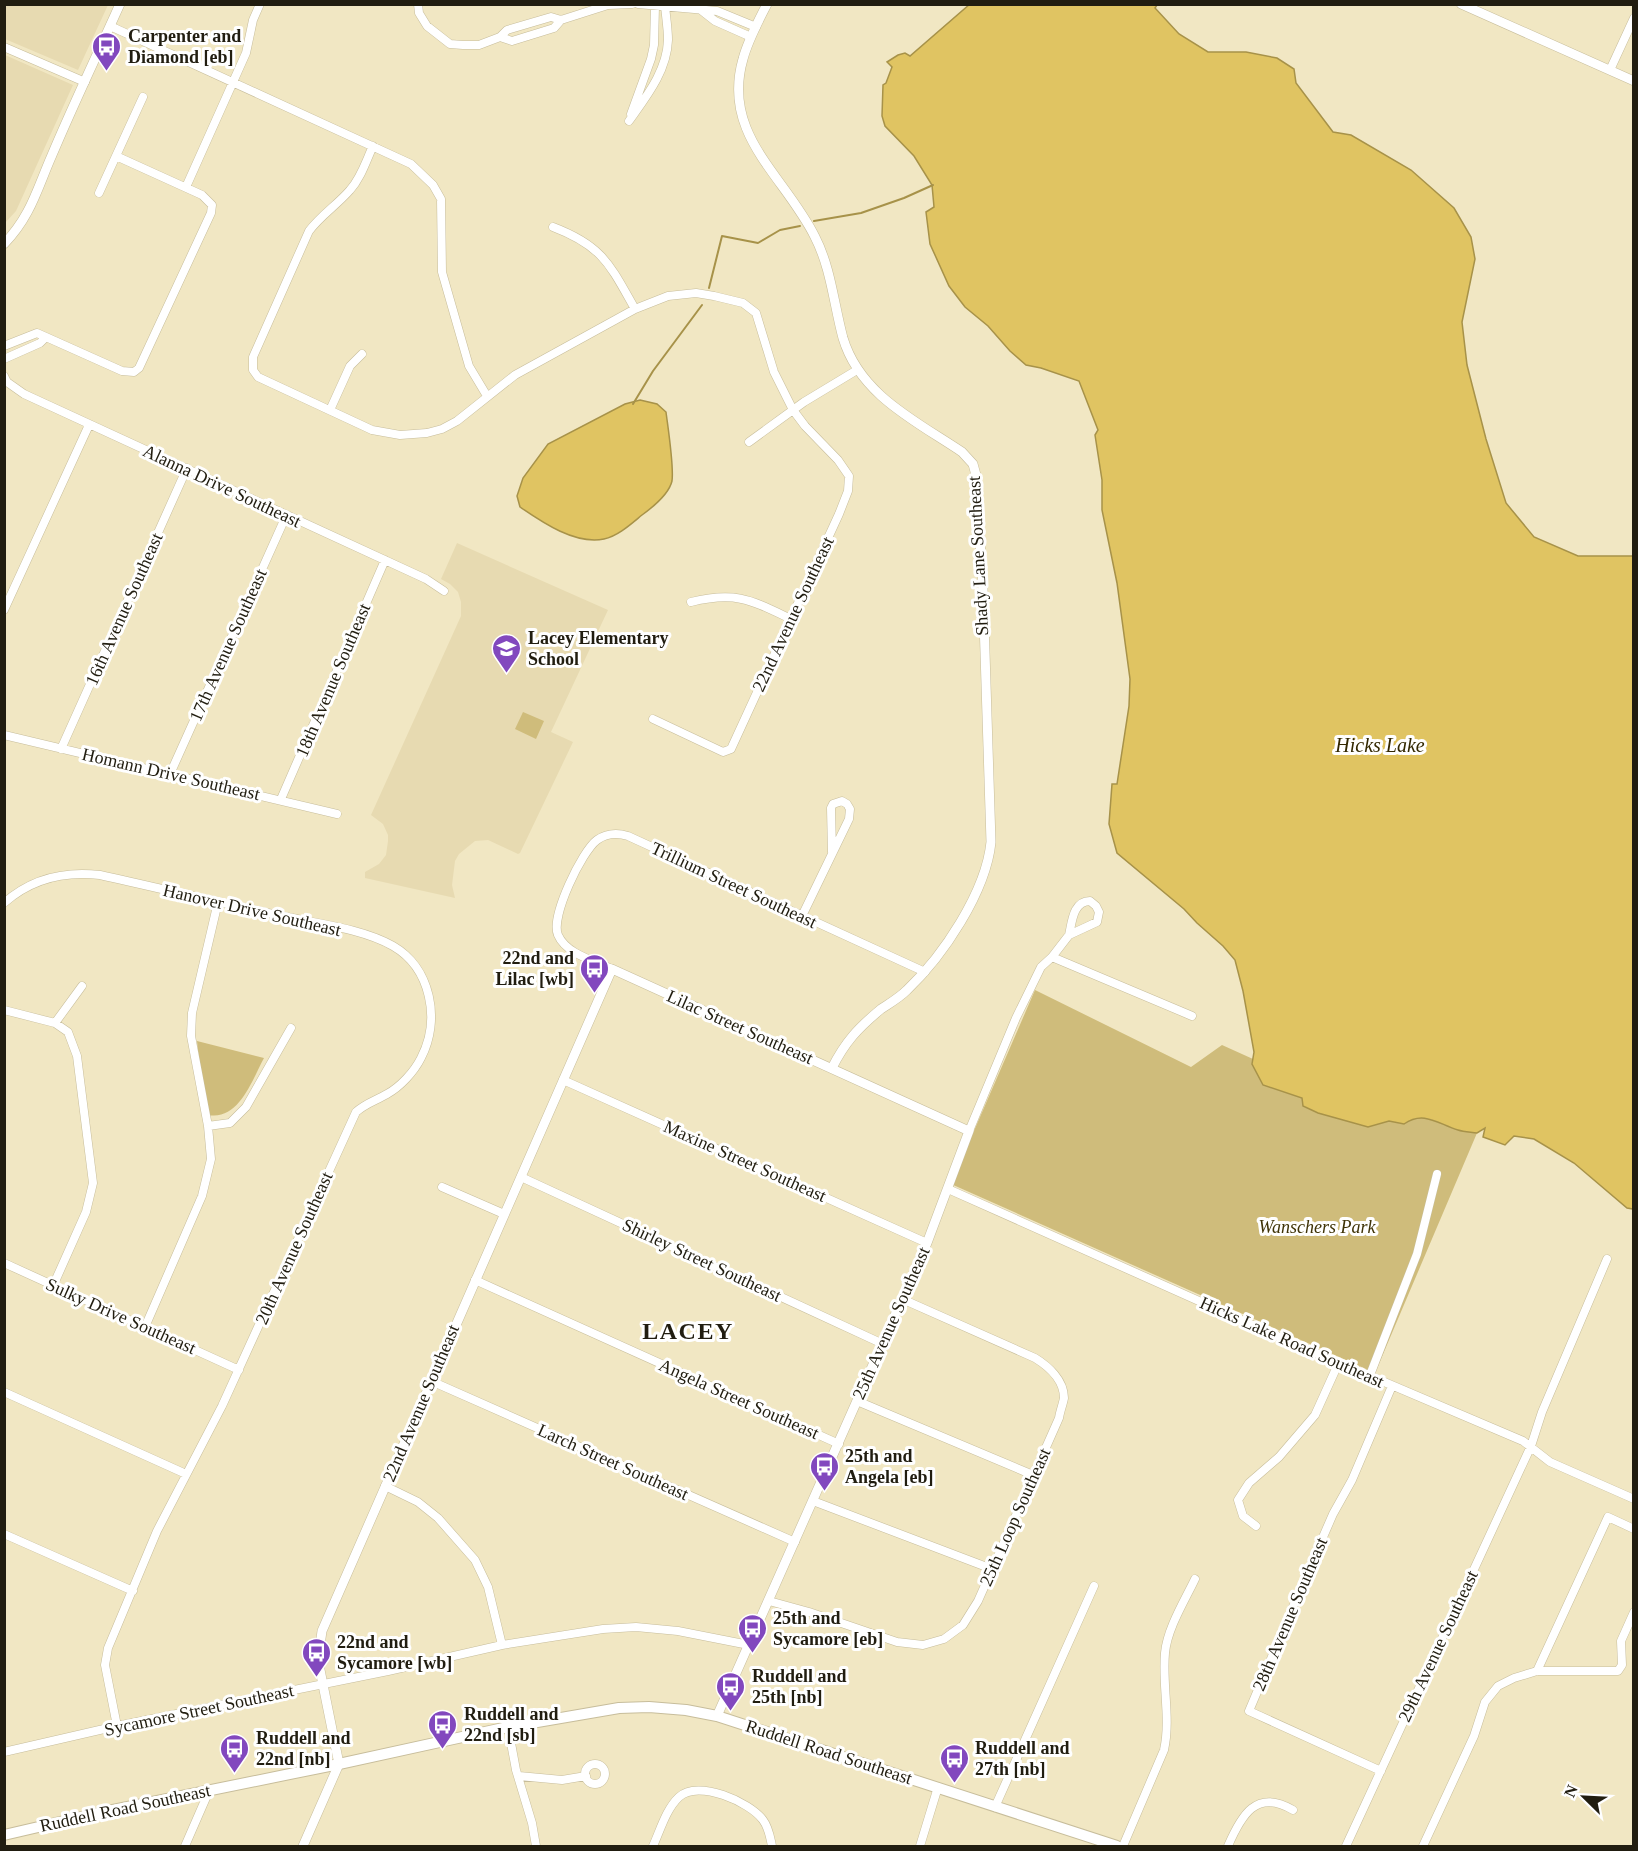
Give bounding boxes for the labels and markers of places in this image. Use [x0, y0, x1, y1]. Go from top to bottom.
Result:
place label: Carpenter and Diamond [eb] [128, 26, 241, 67]
bus stop icon: Carpenter and Diamond [eb] [91, 30, 123, 72]
place label: Lacey Elementary School [528, 628, 668, 669]
school or university icon: Lacey Elementary School [491, 632, 523, 674]
place label: 22nd and Lilac [wb] [496, 948, 574, 989]
bus stop icon: 22nd and Lilac [wb] [579, 952, 611, 994]
place label: 25th and Angela [eb] [845, 1446, 934, 1487]
bus stop icon: 25th and Angela [eb] [808, 1450, 840, 1492]
place label: 25th and Sycamore [eb] [773, 1608, 883, 1649]
bus stop icon: 25th and Sycamore [eb] [736, 1612, 768, 1654]
place label: 22nd and Sycamore [wb] [337, 1632, 452, 1673]
bus stop icon: 22nd and Sycamore [wb] [300, 1636, 332, 1678]
place label: Ruddell and 25th [nb] [752, 1666, 847, 1707]
bus stop icon: Ruddell and 25th [nb] [715, 1670, 747, 1712]
place label: Ruddell and 22nd [sb] [464, 1704, 559, 1745]
bus stop icon: Ruddell and 22nd [sb] [427, 1708, 459, 1750]
place label: Ruddell and 22nd [nb] [256, 1728, 351, 1769]
bus stop icon: Ruddell and 22nd [nb] [219, 1732, 251, 1774]
place label: Ruddell and 27th [nb] [975, 1738, 1070, 1779]
bus stop icon: Ruddell and 27th [nb] [938, 1742, 970, 1784]

